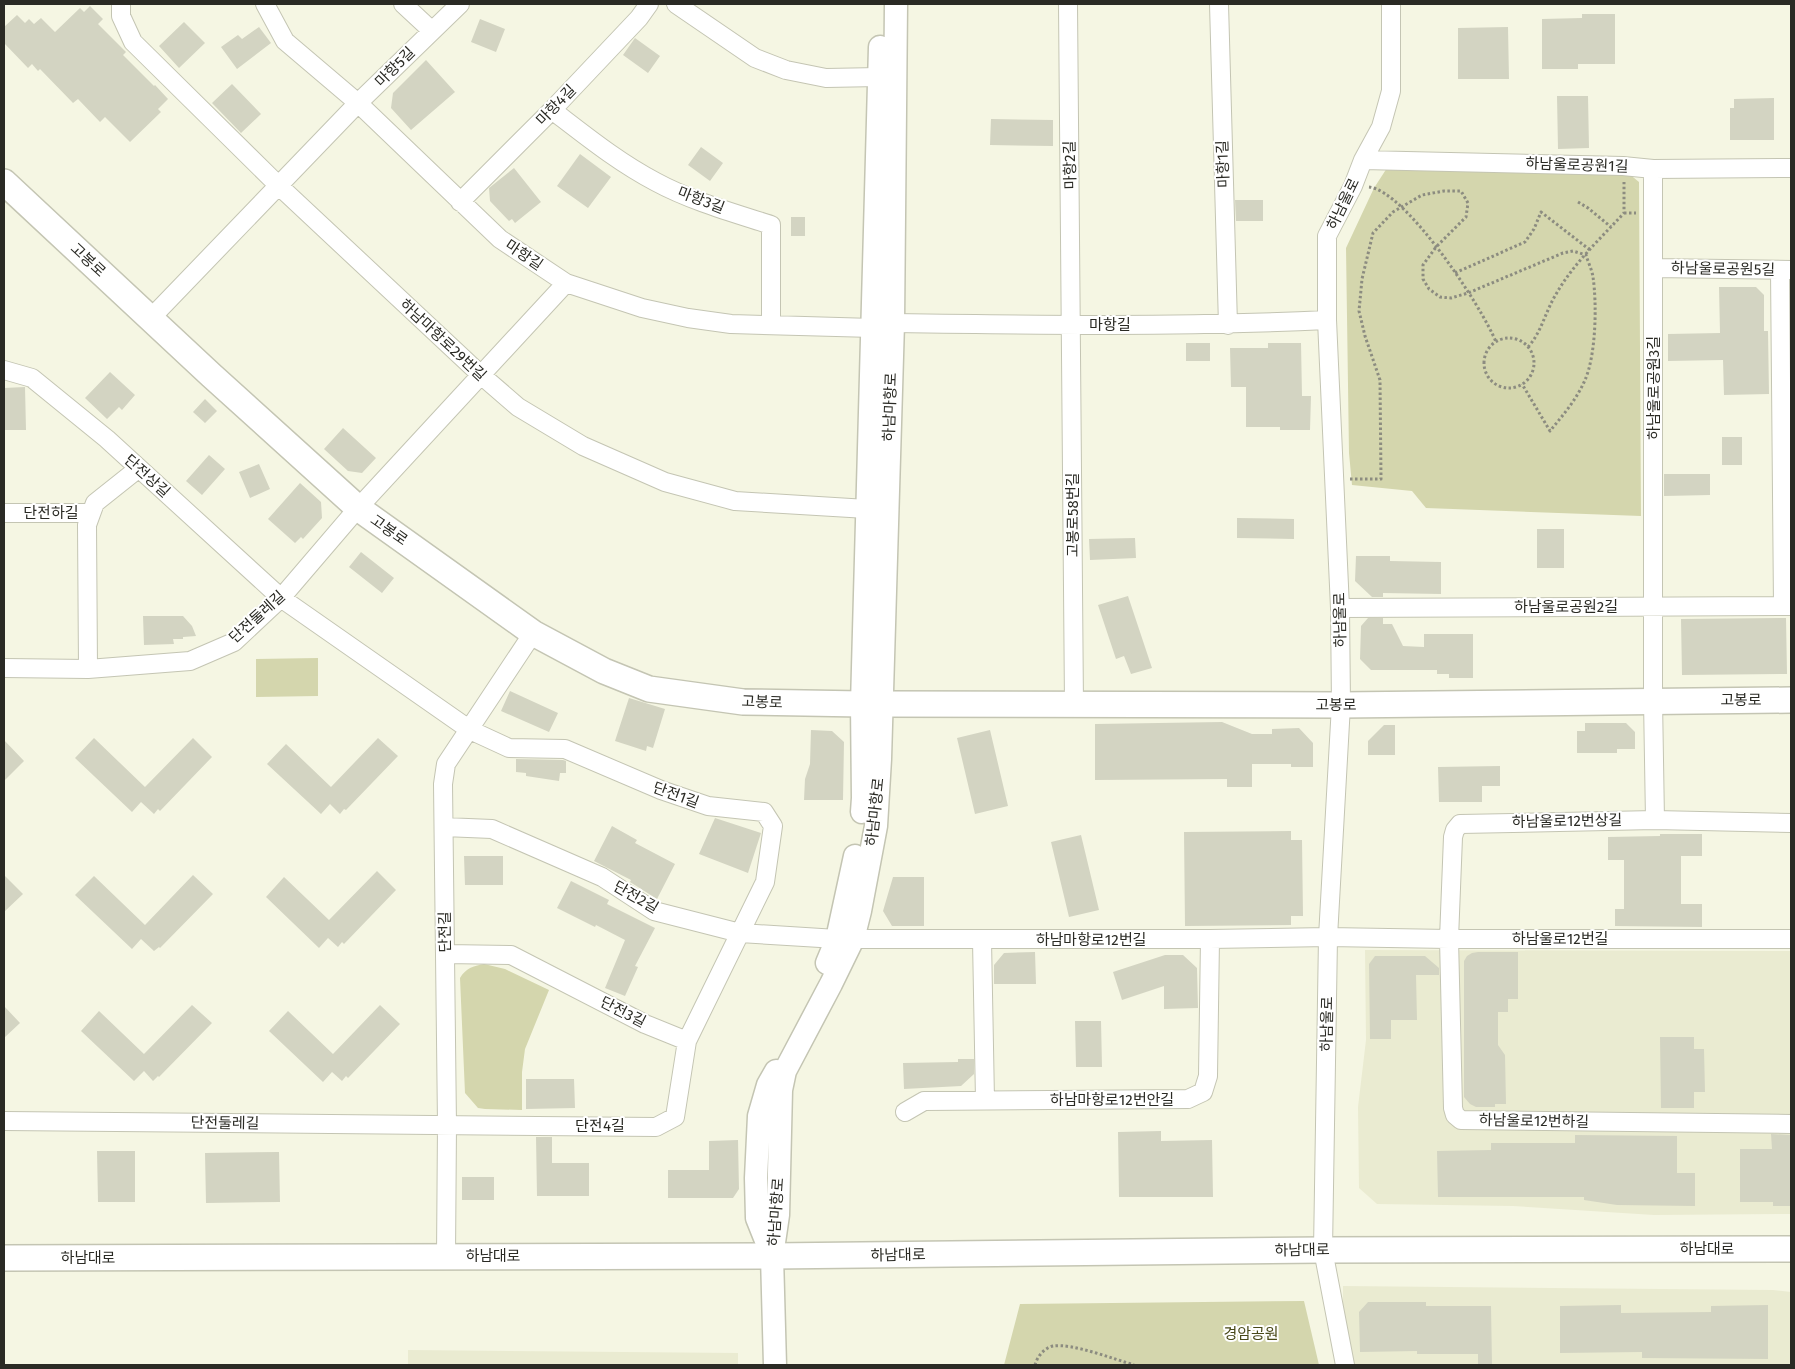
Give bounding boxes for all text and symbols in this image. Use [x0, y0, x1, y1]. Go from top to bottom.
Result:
street label: 마항5길 [371, 43, 419, 91]
street label: 마항4길 [532, 81, 580, 129]
street label: 마항2길 [1061, 140, 1079, 190]
street label: 마항1길 [1213, 140, 1233, 188]
street label: 하남울로공원1길 [1525, 154, 1629, 176]
street label: 하남울로 [1323, 175, 1363, 233]
street label: 마항3길 [675, 183, 727, 217]
street label: 마항길 [502, 236, 546, 274]
street label: 고봉로 [67, 239, 109, 281]
street label: 하남울로공원5길 [1671, 259, 1775, 279]
street label: 하남마항로29번길 [396, 295, 490, 385]
street label: 마항길 [1089, 316, 1131, 334]
street label: 하남울로공원3길 [1645, 336, 1663, 440]
street label: 하남마항로 [880, 372, 900, 442]
street label: 단전상길 [120, 451, 174, 501]
street label: 고봉로58번길 [1064, 473, 1082, 557]
street label: 단전하길 [23, 504, 79, 522]
street label: 고봉로 [367, 511, 411, 549]
street label: 단전둘레길 [225, 587, 289, 647]
street label: 하남울로 [1331, 592, 1349, 648]
street label: 하남울로공원2길 [1514, 598, 1618, 616]
street label: 고봉로 [1720, 691, 1762, 709]
street label: 고봉로 [741, 692, 783, 712]
street label: 고봉로 [1315, 696, 1357, 714]
street label: 하남마항로 [862, 777, 888, 847]
street label: 단전1길 [650, 778, 702, 812]
street label: 하남울로12번상길 [1512, 811, 1622, 831]
street label: 단전2길 [610, 877, 662, 917]
street label: 단전길 [436, 911, 454, 953]
street label: 하남울로12번길 [1512, 930, 1608, 948]
street label: 하남마항로12번길 [1036, 931, 1146, 949]
street label: 단전3길 [597, 993, 649, 1031]
street label: 하남울로 [1318, 996, 1336, 1052]
street label: 하남마항로12번안길 [1050, 1091, 1174, 1109]
street label: 하남울로12번하길 [1479, 1111, 1589, 1131]
street label: 단전둘레길 [190, 1113, 260, 1133]
street label: 단전4길 [575, 1117, 625, 1135]
street label: 하남마항로 [765, 1177, 787, 1247]
street label: 하남대로 [1679, 1240, 1735, 1258]
street label: 하남대로 [1274, 1241, 1330, 1259]
street label: 하남대로 [870, 1246, 926, 1264]
street label: 하남대로 [465, 1247, 521, 1265]
street label: 하남대로 [60, 1249, 116, 1267]
park label: 경암공원 [1223, 1325, 1279, 1343]

